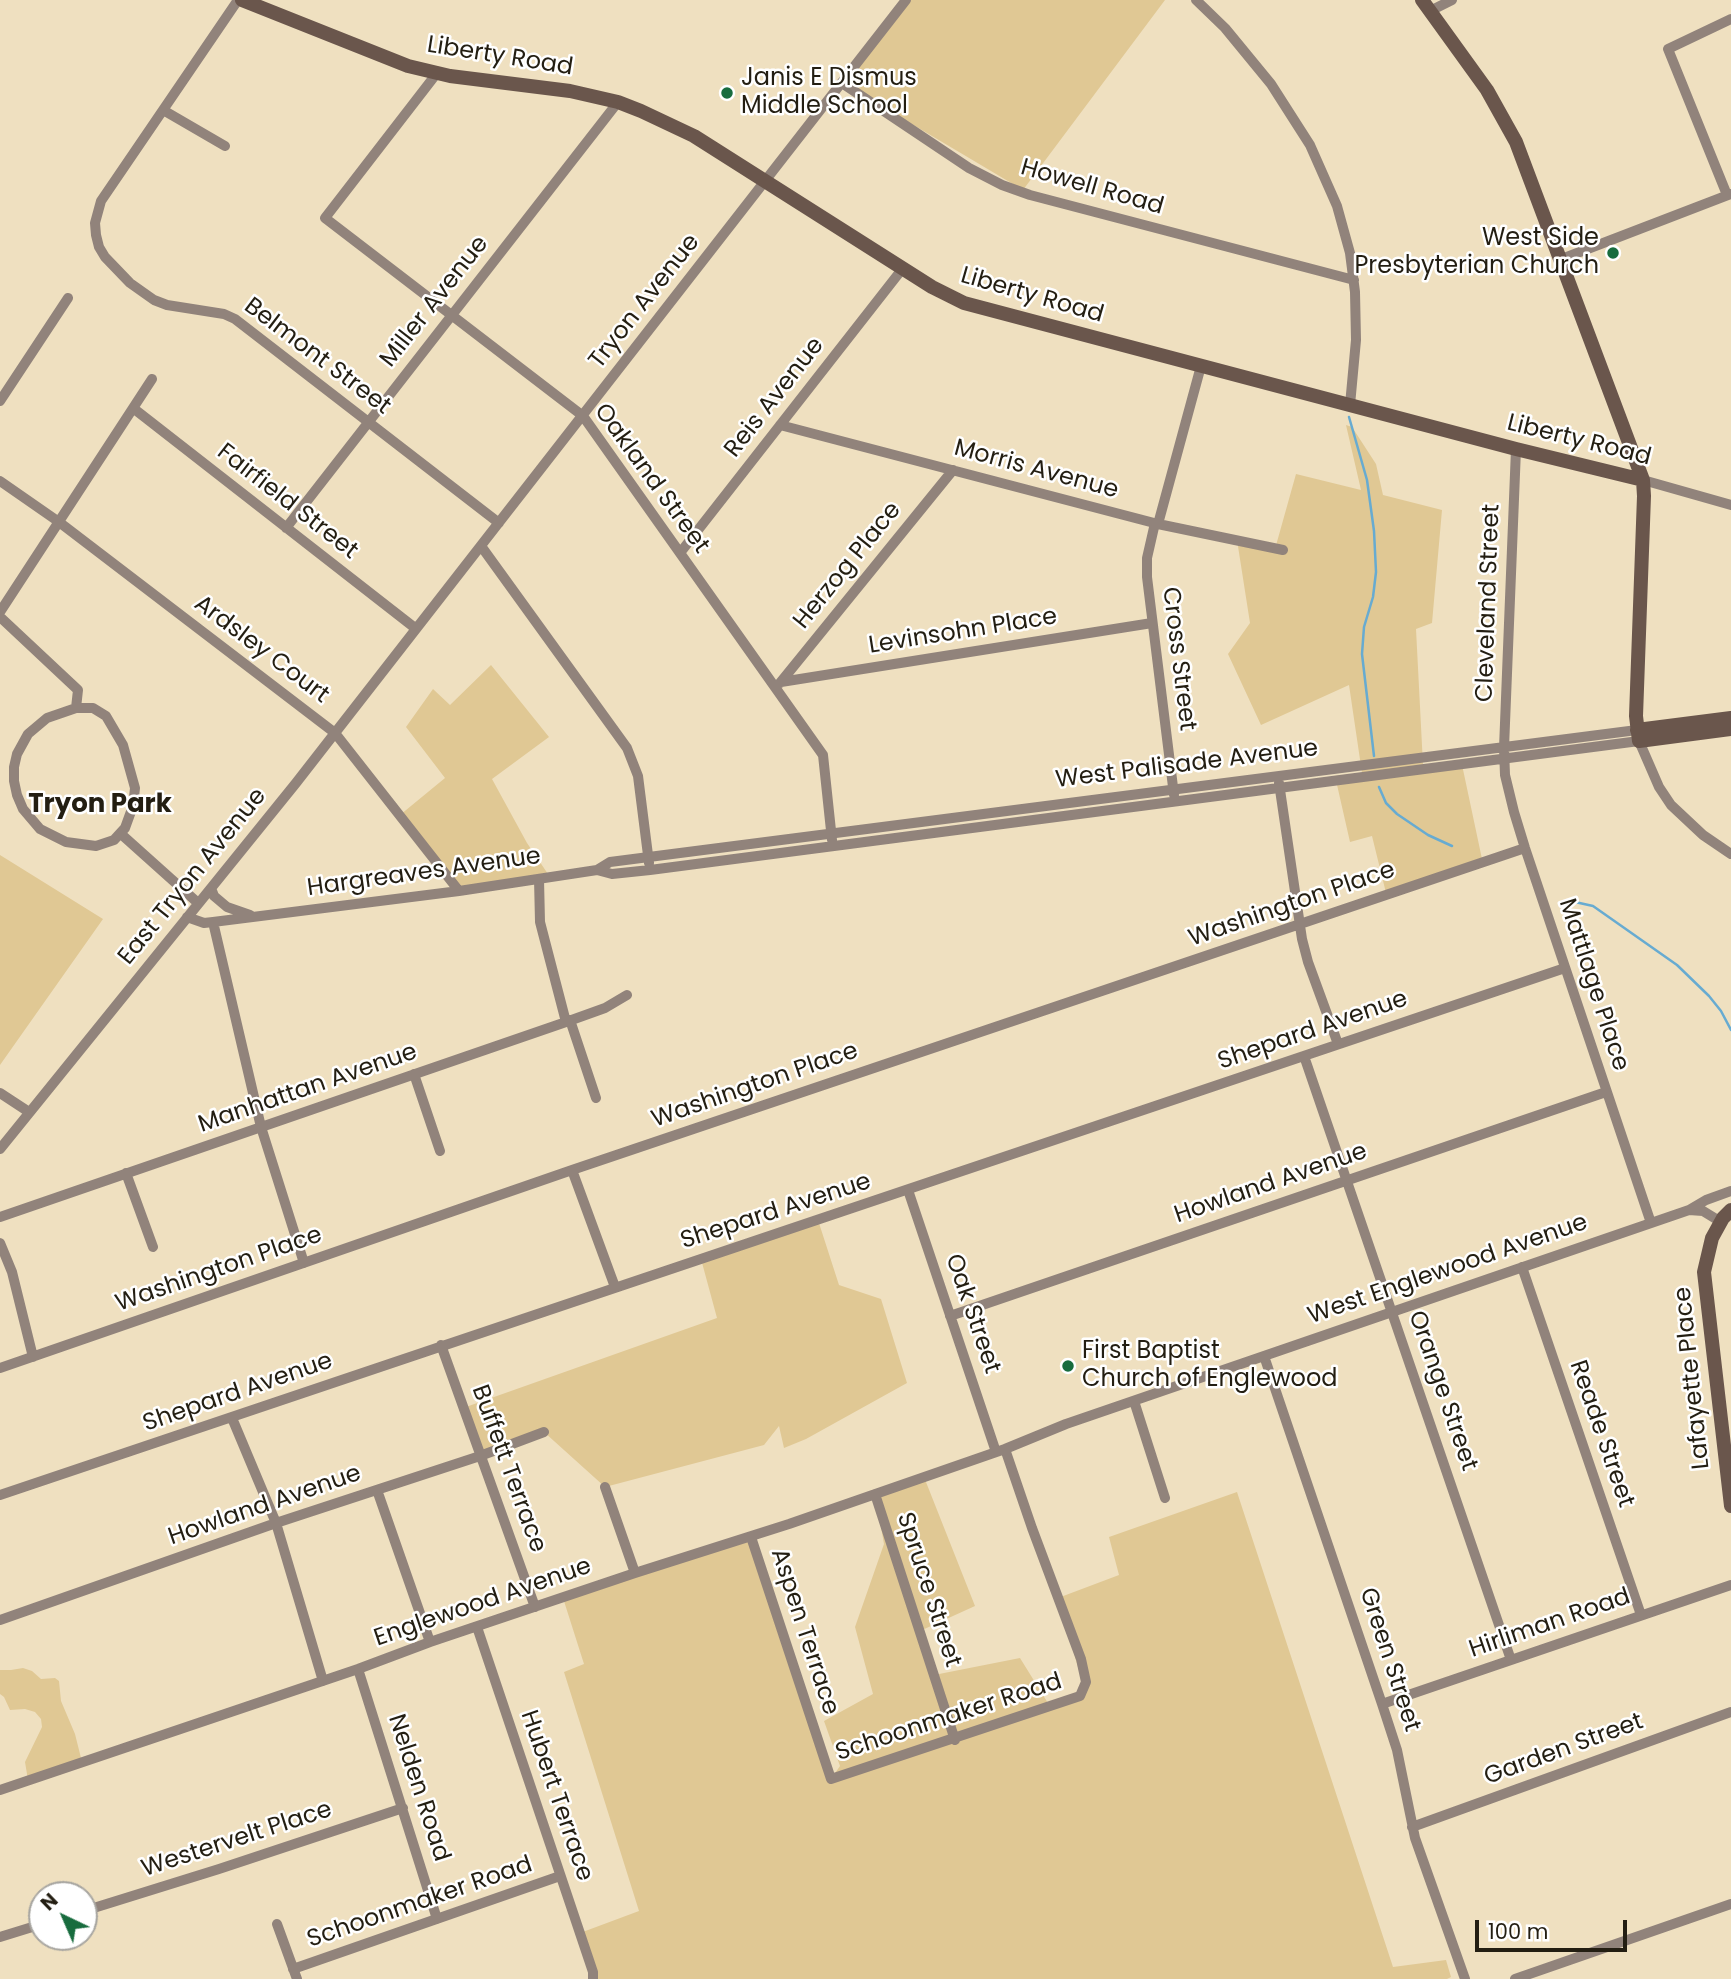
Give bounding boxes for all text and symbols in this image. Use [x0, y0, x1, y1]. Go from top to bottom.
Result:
street label: Liberty Road [425, 31, 575, 83]
place label: Janis E Dismus Middle School [741, 65, 917, 121]
marker: Janis E Dismus Middle School [719, 85, 735, 101]
street label: Howell Road [1017, 154, 1167, 222]
place label: West Side Presbyterian Church [1354, 225, 1599, 281]
street label: Tryon Avenue [584, 229, 706, 375]
street label: Miller Avenue [375, 231, 495, 373]
marker: West Side Presbyterian Church [1605, 245, 1621, 261]
street label: Liberty Road [957, 262, 1107, 330]
street label: Belmont Street [238, 292, 396, 422]
street label: Reis Avenue [719, 332, 831, 464]
street label: Oakland Street [587, 399, 715, 559]
street label: Liberty Road [1504, 409, 1654, 473]
street label: Morris Avenue [951, 434, 1121, 506]
street label: Fairfield Street [211, 438, 363, 566]
street label: Herzog Place [788, 497, 908, 635]
street label: Cleveland Street [1471, 504, 1507, 702]
street label: Cross Street [1155, 585, 1201, 733]
street label: Ardsley Court [188, 590, 334, 710]
street label: Levinsohn Place [867, 603, 1059, 661]
street label: West Palisade Avenue [1054, 735, 1320, 795]
street label: East Tryon Avenue [113, 783, 273, 971]
district label: Tryon Park [28, 789, 172, 821]
street label: Hargreaves Avenue [305, 842, 543, 904]
street label: Washington Place [1185, 856, 1399, 954]
street label: Mattlage Place [1552, 895, 1634, 1075]
street label: Shepard Avenue [1214, 985, 1412, 1077]
street label: Washington Place [648, 1037, 862, 1135]
street label: Manhattan Avenue [195, 1038, 421, 1140]
street label: Howland Avenue [1171, 1138, 1371, 1230]
street label: Shepard Avenue [677, 1168, 875, 1256]
street label: West Englewood Avenue [1304, 1209, 1592, 1331]
street label: Washington Place [112, 1221, 326, 1319]
street label: Oak Street [938, 1251, 1006, 1377]
street label: Lafayette Place [1669, 1285, 1717, 1471]
street label: Orange Street [1401, 1307, 1483, 1475]
place label: First Baptist Church of Englewood [1082, 1338, 1338, 1394]
street label: Shepard Avenue [139, 1347, 337, 1439]
street label: Reade Street [1562, 1357, 1640, 1511]
marker: First Baptist Church of Englewood [1060, 1358, 1076, 1374]
street label: Buffett Terrace [464, 1381, 552, 1557]
street label: Howland Avenue [165, 1460, 365, 1552]
street label: Spruce Street [889, 1509, 967, 1671]
street label: Aspen Terrace [764, 1545, 844, 1719]
street label: Englewood Avenue [371, 1552, 595, 1654]
street label: Hirliman Road [1466, 1583, 1634, 1665]
street label: Green Street [1352, 1584, 1426, 1736]
street label: Schoonmaker Road [832, 1668, 1066, 1768]
street label: Hubert Terrace [513, 1707, 599, 1885]
street label: Garden Street [1481, 1708, 1647, 1792]
street label: Nelden Road [381, 1711, 455, 1865]
street label: Westervelt Place [138, 1796, 336, 1884]
street label: Schoonmaker Road [304, 1851, 536, 1955]
north arrow [28, 1881, 98, 1951]
text: N [35, 1887, 64, 1917]
scale bar [1479, 1906, 1631, 1950]
text: 100 m [1488, 1917, 1548, 1946]

